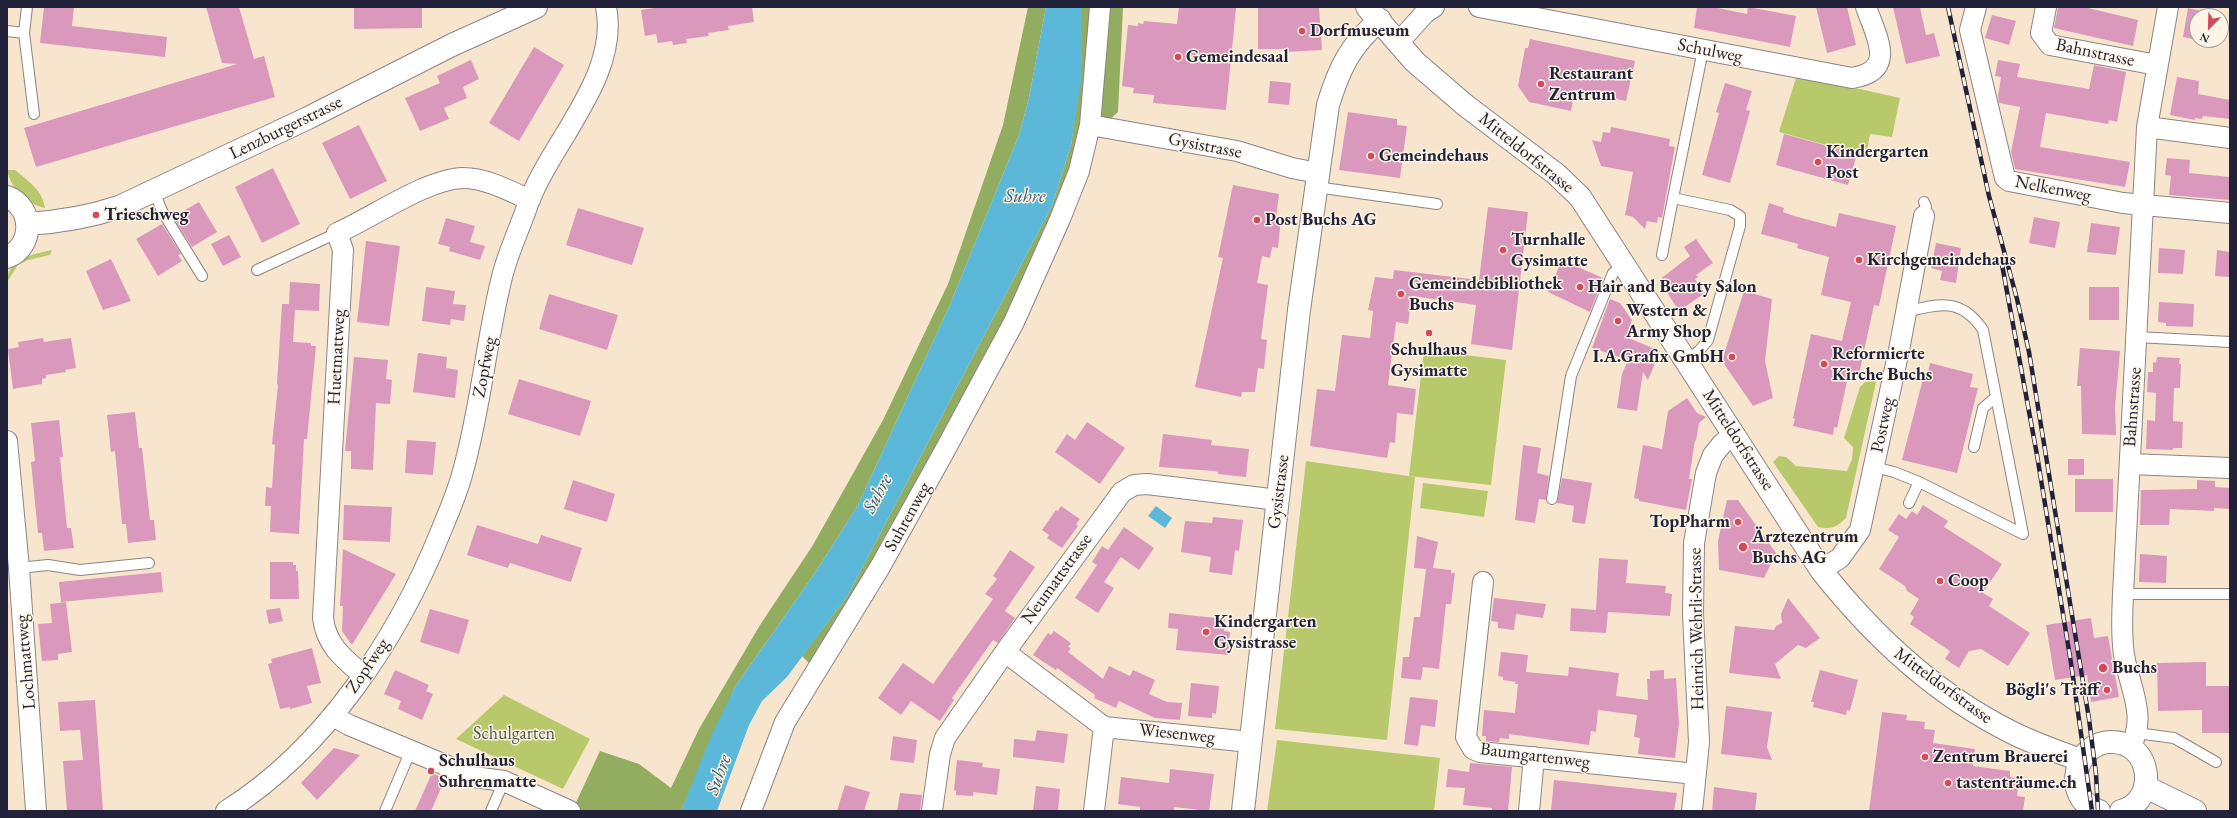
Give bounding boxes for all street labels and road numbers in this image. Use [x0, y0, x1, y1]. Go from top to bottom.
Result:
street label: Schulweg [1676, 34, 1744, 68]
street label: Bahnstrasse [2054, 34, 2136, 72]
street label: Lenzburgerstrasse [226, 91, 346, 165]
street label: Mitteldorfstrasse [1474, 108, 1578, 198]
street label: Gysistrasse [1166, 128, 1244, 164]
street label: Nelkenweg [2013, 171, 2093, 207]
street label: Huetmattweg [324, 309, 350, 405]
street label: Zopfweg [469, 335, 501, 399]
street label: Bahnstrasse [2119, 366, 2147, 448]
street label: Mitteldorfstrasse [1697, 385, 1779, 495]
street label: Postweg [1867, 395, 1899, 455]
street label: Gysistrasse [1264, 454, 1294, 530]
street label: Suhrenweg [880, 479, 936, 555]
street label: Neumattstrasse [1017, 530, 1097, 628]
street label: Heinrich Wehrli-Strasse [1685, 547, 1709, 711]
street label: Lochmattweg [11, 614, 41, 710]
street label: Zopfweg [342, 634, 394, 698]
street label: Mitteldorfstrasse [1890, 643, 1996, 729]
street label: Wiesenweg [1138, 719, 1216, 749]
street label: Baumgartenweg [1479, 739, 1591, 773]

